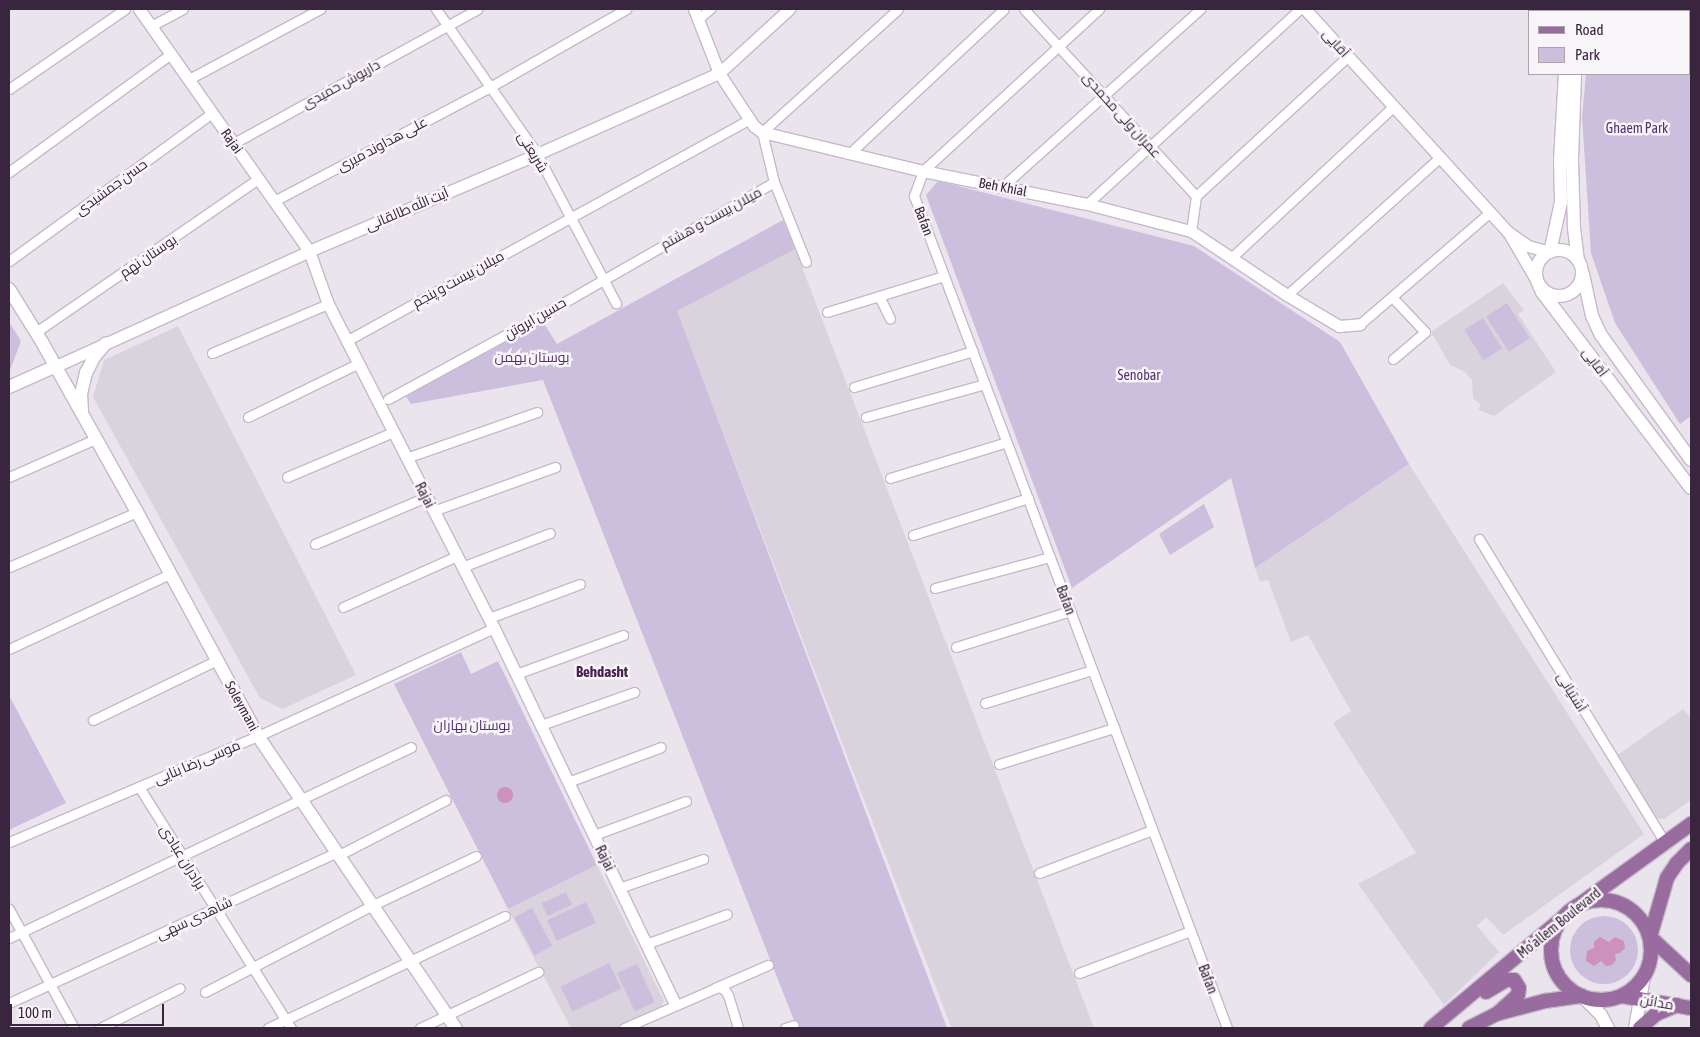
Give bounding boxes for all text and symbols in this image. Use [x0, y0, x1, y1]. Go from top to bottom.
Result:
legend [1528, 10, 1690, 75]
text: Road [1575, 21, 1604, 38]
street label: آقایی [1319, 25, 1353, 61]
text: Park [1575, 46, 1600, 63]
street label: داریوش حمیدی [299, 56, 383, 112]
street label: عمران ولی محمدی [1079, 69, 1165, 161]
street label: علی هداوند میری [334, 113, 430, 175]
park label: Ghaem Park [1606, 120, 1668, 136]
street label: Rajai [218, 125, 246, 157]
street label: شریعتی [514, 129, 552, 175]
street label: حسن جمشیدی [72, 155, 150, 219]
street label: Beh Khial [977, 174, 1029, 200]
street label: میلان بیست و هشتم [657, 183, 765, 253]
street label: آیت الله طالقانی [363, 184, 451, 234]
street label: Bafan [911, 204, 937, 238]
street label: بوستان نهم [116, 231, 180, 281]
street label: میلان بیست و پنجم [409, 247, 507, 311]
street label: حسین ابروتن [501, 294, 569, 342]
street label: آقایی [1579, 344, 1611, 380]
park label: بوستان بهمن [494, 349, 570, 365]
park label: Senobar [1118, 367, 1160, 383]
street label: Rajai [412, 479, 438, 511]
street label: Bafan [1053, 583, 1079, 617]
district label: Behdasht [576, 663, 628, 681]
street label: آشتیانی [1553, 669, 1591, 715]
street label: Soleymani [221, 678, 263, 734]
park label: بوستان بهاران [434, 717, 510, 733]
street label: موسی رضا بنایی [151, 736, 243, 788]
street label: برادران عبادی [157, 822, 209, 892]
street label: Rajai [592, 842, 618, 874]
street label: Mo'allem Boulevard [1514, 884, 1604, 962]
street label: شاهدی سهی [153, 893, 235, 943]
street label: Bafan [1195, 962, 1221, 996]
street label: مدائن [1639, 991, 1675, 1013]
scale bar [12, 994, 166, 1026]
text: 100 m [18, 1004, 52, 1021]

